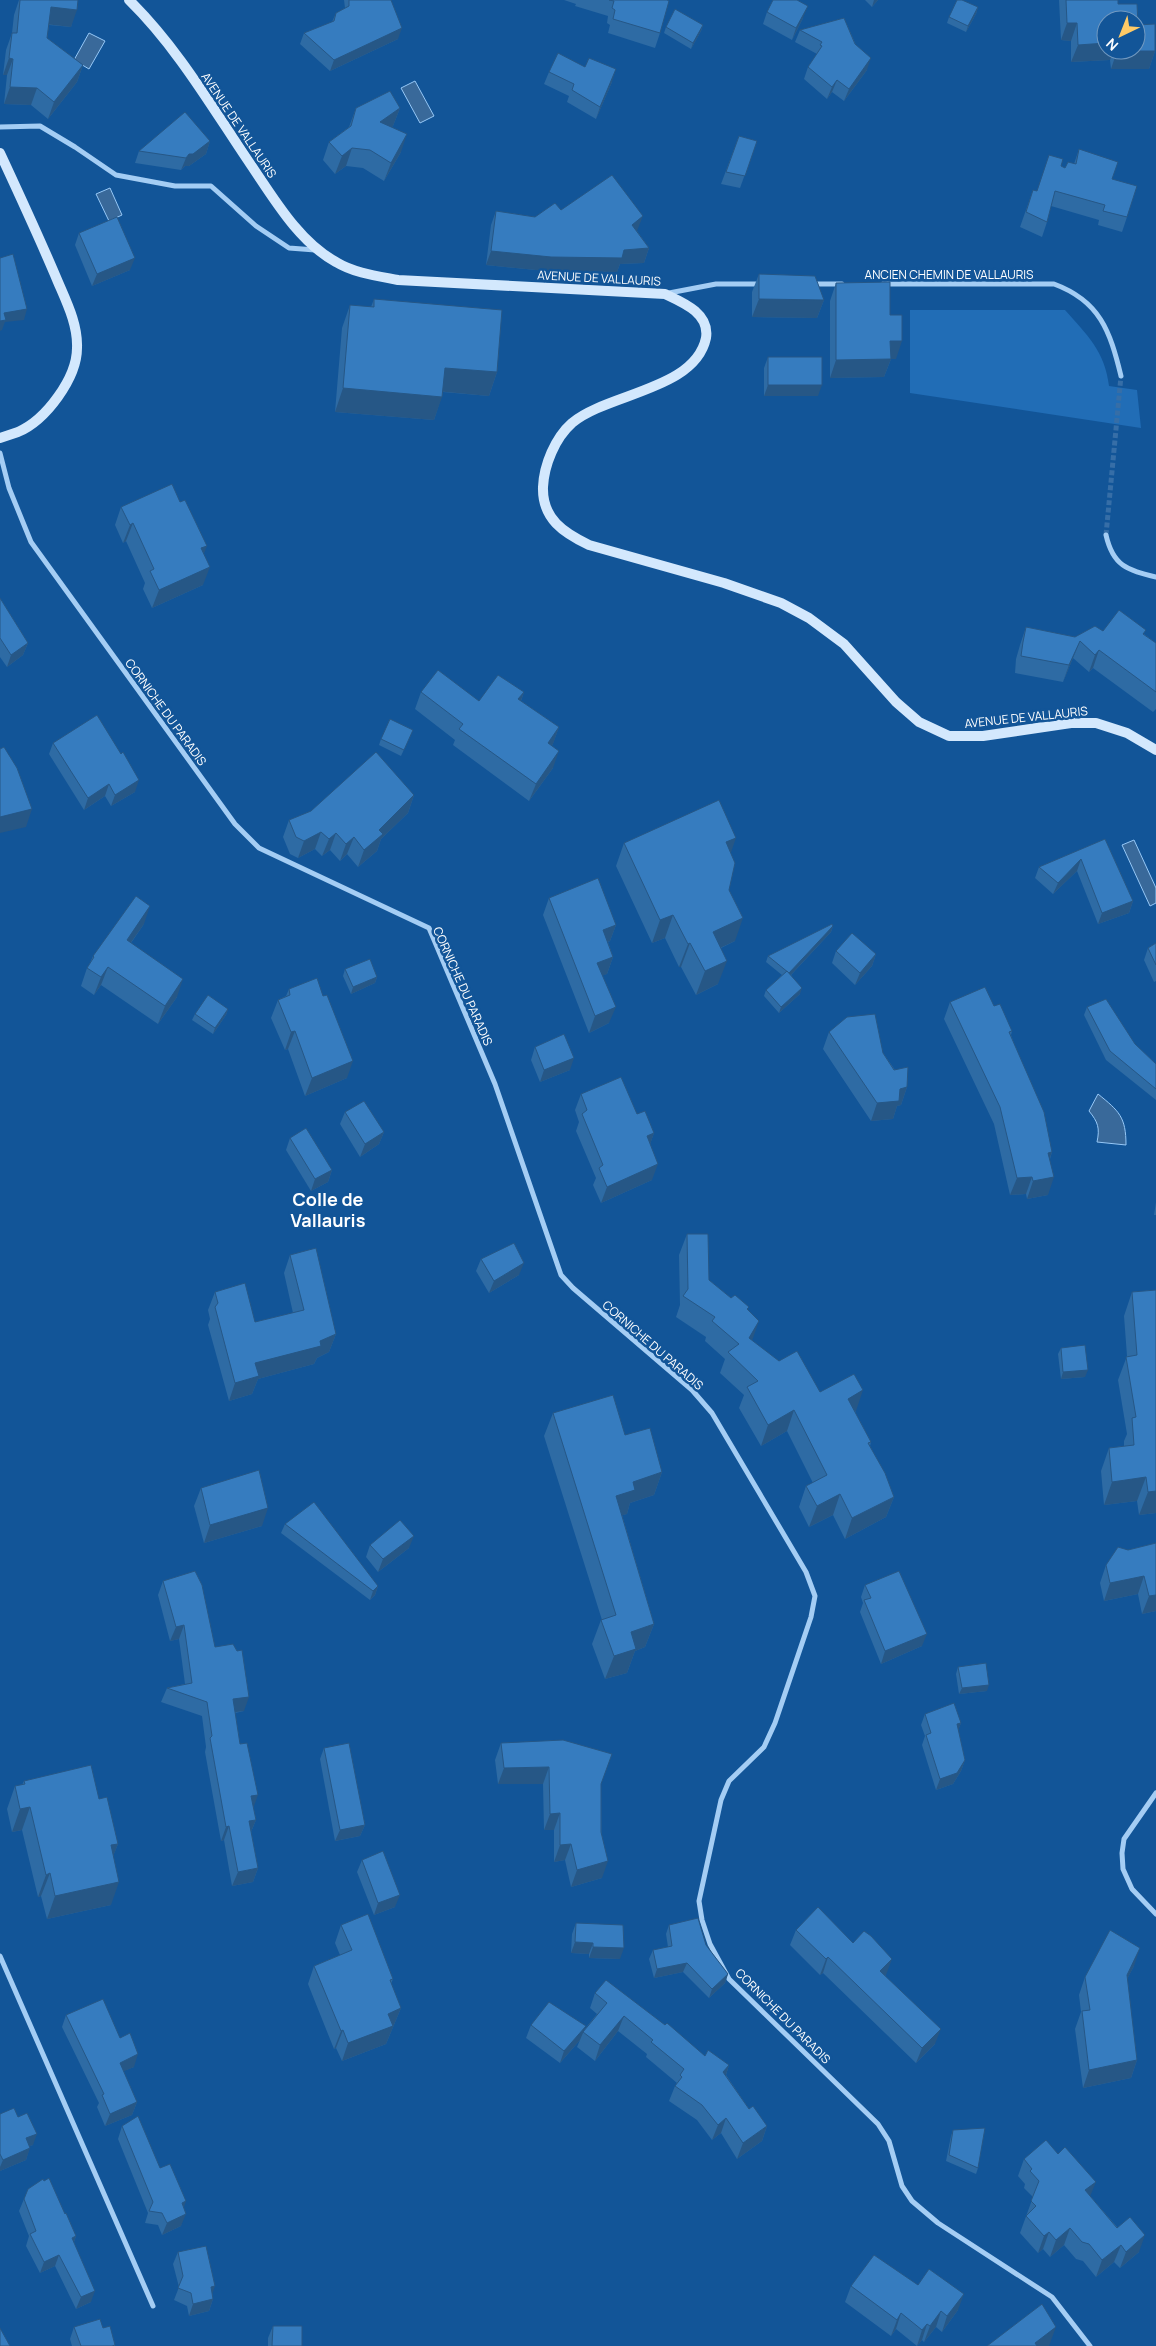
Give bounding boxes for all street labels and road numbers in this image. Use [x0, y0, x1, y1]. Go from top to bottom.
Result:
street label: AVENUE DE VALLAURIS [197, 69, 281, 181]
street label: AVENUE DE VALLAURIS [537, 266, 661, 290]
street label: ANCIEN CHEMIN DE VALLAURIS [865, 266, 1033, 283]
street label: CORNICHE DU PARADIS [121, 655, 211, 769]
street label: AVENUE DE VALLAURIS [964, 702, 1088, 732]
street label: CORNICHE DU PARADIS [429, 924, 497, 1048]
street label: CORNICHE DU PARADIS [599, 1296, 707, 1394]
street label: CORNICHE DU PARADIS [732, 1965, 834, 2067]

